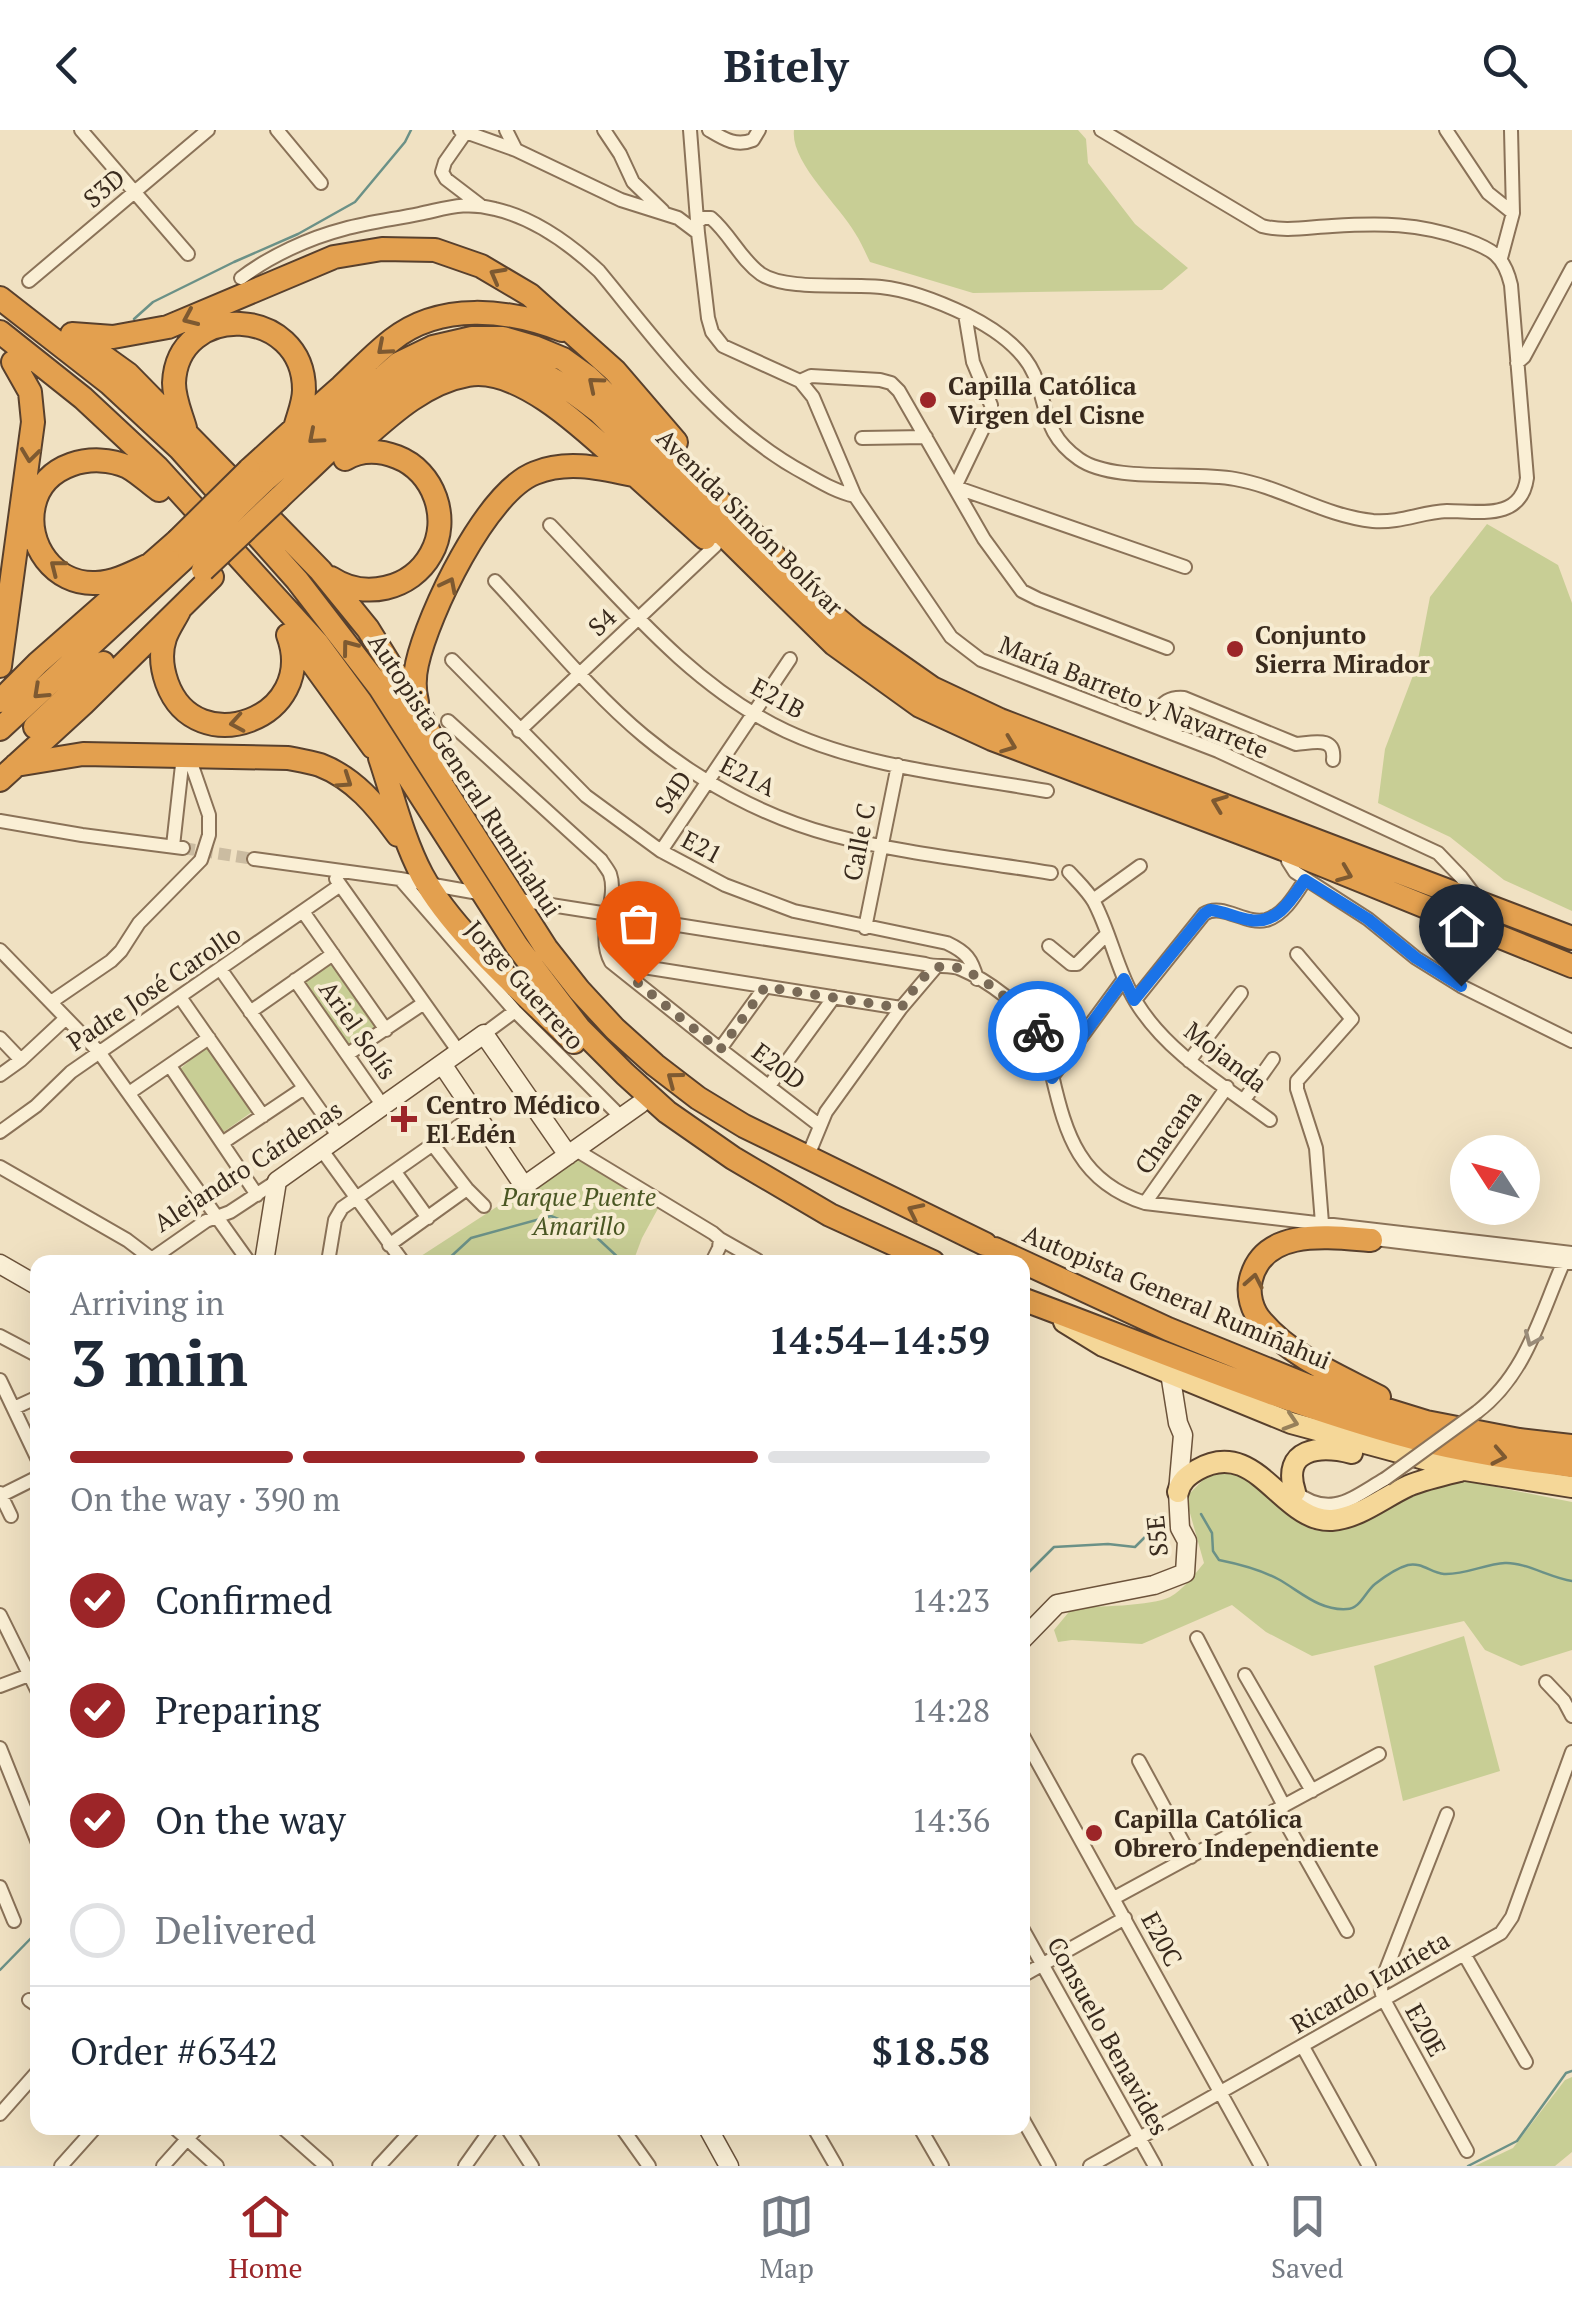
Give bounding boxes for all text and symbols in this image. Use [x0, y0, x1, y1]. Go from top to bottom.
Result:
text: Bitely [724, 35, 848, 95]
icon: back [40, 38, 95, 93]
icon: search [1477, 38, 1532, 93]
street label: S3D [76, 161, 131, 215]
one-way arrow [490, 268, 508, 288]
one-way arrow [182, 306, 200, 326]
one-way arrow [377, 336, 396, 354]
place label: Capilla Católica Virgen del Cisne [948, 369, 1145, 431]
one-way arrow [588, 377, 607, 395]
marker: Capilla Católica Virgen del Cisne [917, 389, 939, 411]
street label: Avenida Simón Bolívar [650, 421, 851, 622]
one-way arrow [308, 425, 326, 443]
one-way arrow [20, 447, 41, 463]
one-way arrow [50, 562, 68, 579]
one-way arrow [436, 577, 456, 595]
street label: S4 [581, 600, 623, 643]
place label: Conjunto Sierra Mirador [1255, 618, 1430, 680]
street label: Autopista General Rumiñahui [361, 627, 570, 923]
street label: María Barreto y Navarrete [995, 627, 1274, 766]
marker: Conjunto Sierra Mirador [1224, 638, 1246, 660]
one-way arrow [344, 640, 361, 658]
street label: E21B [746, 669, 811, 726]
one-way arrow [33, 680, 52, 698]
one-way arrow [229, 712, 245, 733]
one-way arrow [999, 733, 1017, 753]
street label: E21A [715, 748, 783, 804]
street label: S4D [646, 764, 699, 819]
one-way arrow [335, 768, 353, 787]
one-way arrow [1212, 794, 1229, 815]
street label: Calle C [835, 800, 882, 884]
street label: E21 [676, 822, 728, 871]
one-way arrow [1335, 862, 1353, 882]
pin [596, 881, 681, 984]
pin [1419, 884, 1504, 987]
icon: bag [611, 896, 666, 951]
icon: home [1434, 899, 1489, 954]
street label: Jorge Guerrero [459, 913, 592, 1056]
street label: Padre José Carollo [61, 917, 247, 1058]
street label: Ariel Solís [312, 974, 404, 1086]
courier [988, 981, 1088, 1081]
icon: bike [1011, 1004, 1066, 1059]
street label: Mojanda [1178, 1014, 1275, 1100]
street label: E20D [746, 1035, 813, 1097]
one-way arrow [667, 1074, 685, 1091]
street label: Chacana [1127, 1083, 1209, 1180]
place label: Centro Médico El Edén [426, 1088, 600, 1150]
street label: Alejandro Cárdenas [147, 1092, 348, 1239]
marker: Centro Médico El Edén [391, 1106, 417, 1132]
north arrow [1450, 1135, 1540, 1225]
map controls [1450, 1135, 1540, 1225]
park label: Parque Puente Amarillo [501, 1180, 656, 1242]
one-way arrow [907, 1204, 925, 1224]
street label: Autopista General Rumiñahui [1018, 1217, 1336, 1376]
one-way arrow [1242, 1273, 1263, 1290]
text: Arriving in [70, 1282, 224, 1324]
text: 14:54–14:59 [768, 1315, 990, 1365]
text: 3 min [70, 1318, 248, 1405]
one-way arrow [1524, 1328, 1544, 1346]
one-way arrow [1281, 1410, 1298, 1430]
one-way arrow [1491, 1444, 1508, 1465]
text: On the way · 390 m [70, 1478, 340, 1520]
street label: S5E [1138, 1514, 1175, 1558]
icon: check [70, 1573, 125, 1628]
text: Confirmed [155, 1575, 333, 1625]
text: 14:23 [911, 1579, 990, 1621]
icon: check [70, 1683, 125, 1738]
text: Preparing [155, 1685, 321, 1735]
text: 14:28 [911, 1689, 990, 1731]
icon: check [70, 1793, 125, 1848]
text: On the way [155, 1795, 346, 1845]
text: 14:36 [911, 1799, 990, 1841]
place label: Capilla Católica Obrero Independiente [1114, 1802, 1379, 1864]
marker: Capilla Católica Obrero Independiente [1083, 1822, 1105, 1844]
text: Delivered [155, 1905, 316, 1955]
street label: E20C [1134, 1906, 1190, 1972]
street label: Ricardo Izurieta [1284, 1923, 1455, 2040]
street label: Consuelo Benavides [1040, 1931, 1177, 2141]
street label: E20E [1398, 1997, 1454, 2062]
text: Order #6342 [70, 2026, 278, 2076]
text: $18.58 [871, 2026, 990, 2076]
tab: Home [228, 2189, 303, 2286]
tab: Map [759, 2189, 814, 2286]
tab: Saved [1271, 2189, 1344, 2286]

